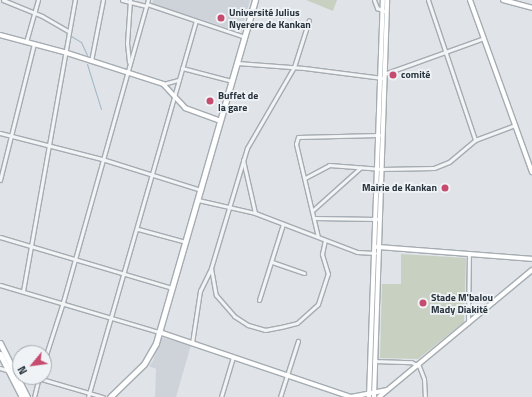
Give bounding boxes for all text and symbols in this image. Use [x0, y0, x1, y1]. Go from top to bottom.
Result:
place label: Université Julius Nyerere de Kankan [229, 6, 311, 30]
marker: Université Julius Nyerere de Kankan [216, 13, 226, 23]
place label: comité [401, 69, 430, 81]
marker: comité [388, 70, 398, 80]
place label: Buffet de la gare [218, 89, 258, 112]
marker: Buffet de la gare [205, 96, 215, 106]
place label: Mairie de Kankan [362, 182, 437, 194]
marker: Mairie de Kankan [440, 183, 450, 193]
place label: Stade M'balou Mady Diakité [431, 291, 493, 314]
marker: Stade M'balou Mady Diakité [418, 298, 428, 308]
north arrow [12, 345, 52, 385]
text: N [14, 363, 31, 378]

